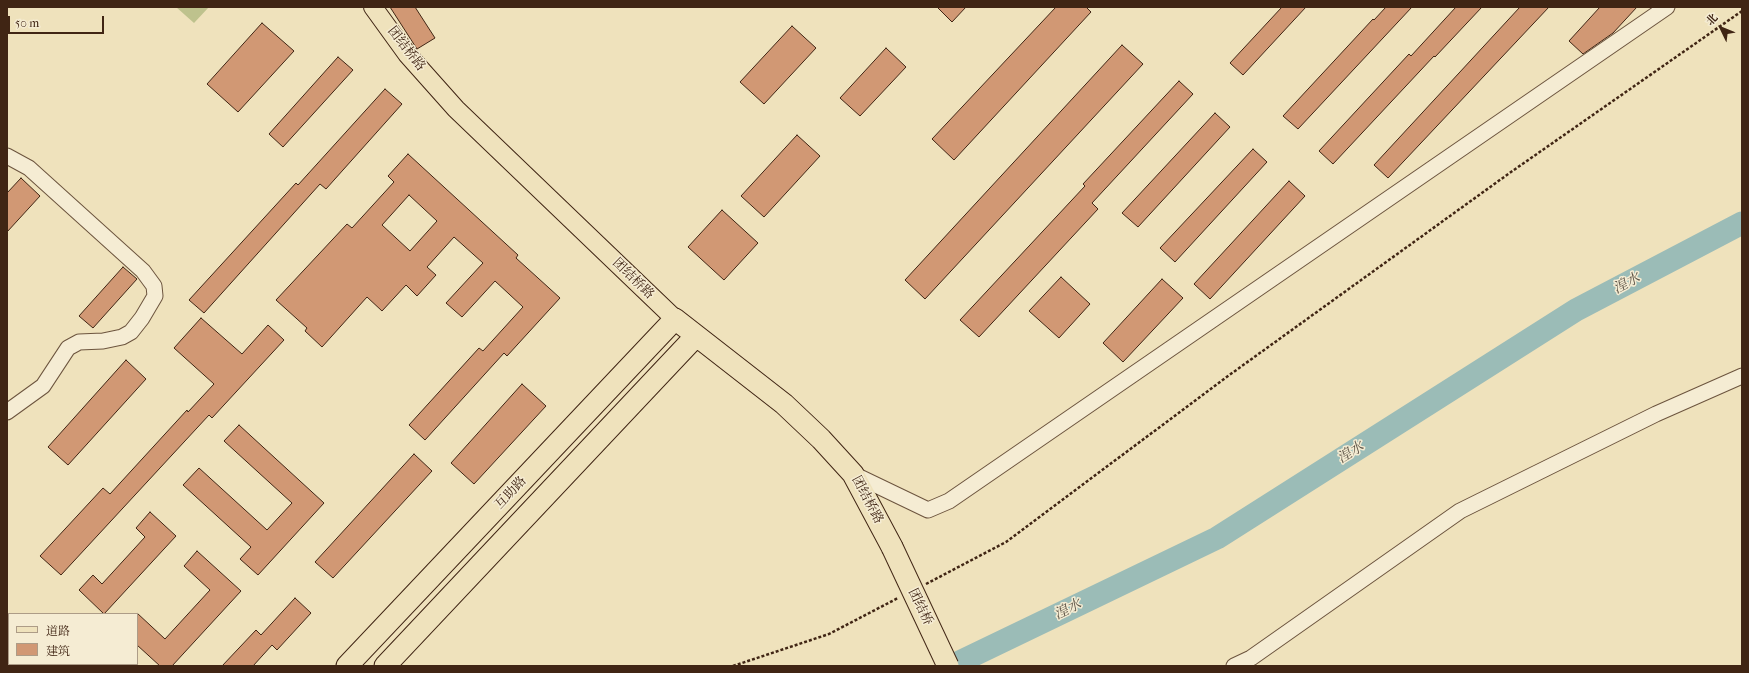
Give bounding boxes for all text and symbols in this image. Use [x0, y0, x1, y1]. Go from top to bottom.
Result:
scale bar [10, 8, 106, 34]
north arrow [1701, 8, 1741, 48]
text: 北 [1703, 11, 1720, 28]
text: 50 m [15, 16, 39, 30]
street label: 团结桥路 [384, 24, 428, 74]
street label: 团结桥路 [609, 255, 657, 303]
water label: 湟水 [1611, 270, 1643, 298]
water label: 湟水 [1335, 438, 1367, 468]
street label: 互助路 [492, 473, 530, 513]
street label: 团结桥路 [848, 473, 886, 527]
street label: 团结桥 [904, 586, 936, 628]
water label: 湟水 [1052, 596, 1084, 624]
legend [8, 613, 138, 665]
text: 道路 [46, 624, 70, 638]
text: 建筑 [46, 644, 70, 658]

